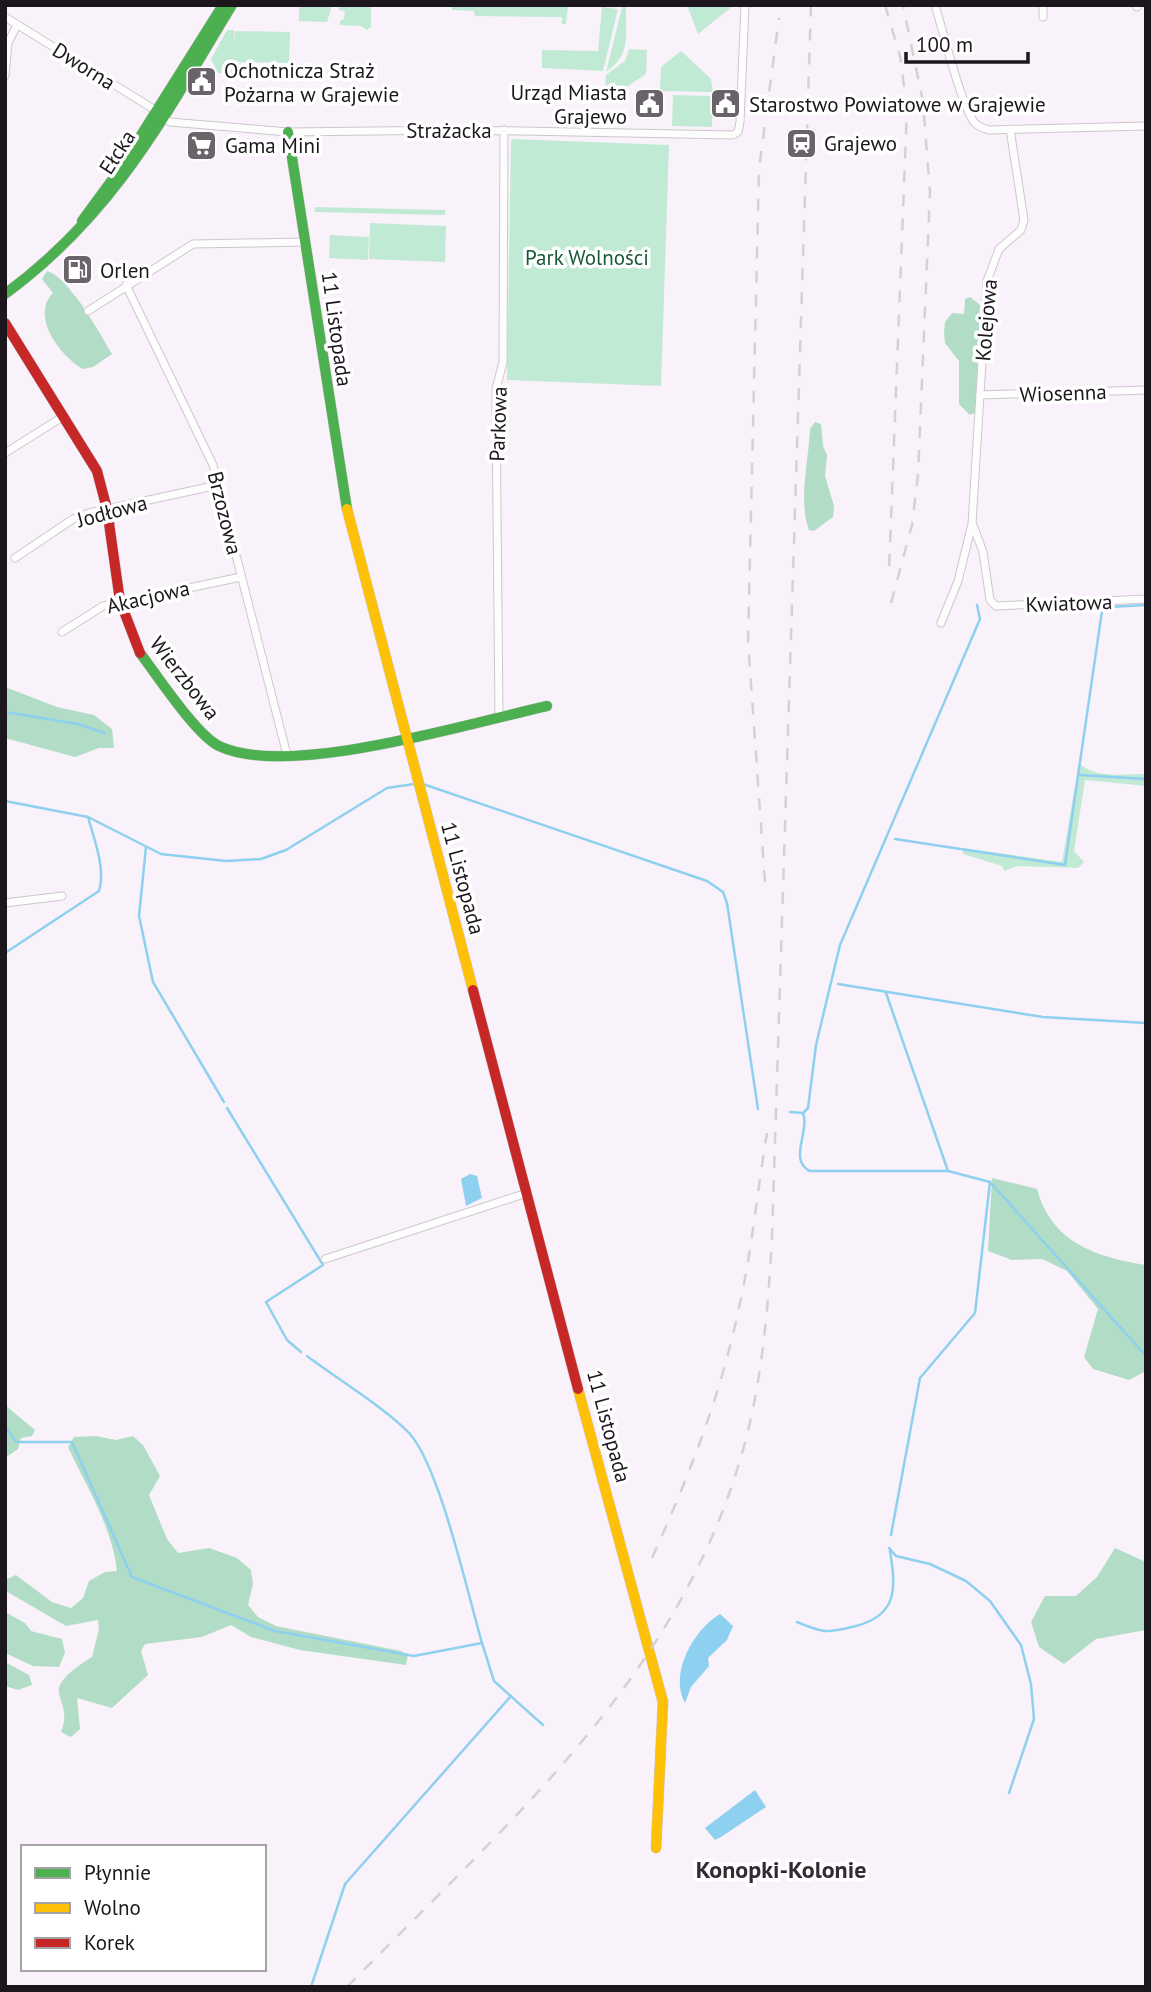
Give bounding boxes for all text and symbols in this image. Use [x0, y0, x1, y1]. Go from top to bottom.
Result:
scale bar [906, 21, 1028, 65]
text: 100 m [916, 31, 973, 58]
street label: Dworna [47, 36, 121, 96]
place label: Ochotnicza Straż Pożarna w Grajewie [224, 57, 399, 108]
public building icon: Ochotnicza Straż Pożarna w Grajewie [184, 65, 218, 99]
place label: Urząd Miasta Grajewo [510, 79, 627, 130]
public building icon: Urząd Miasta Grajewo [633, 87, 667, 121]
public building icon: Starostwo Powiatowe w Grajewie [709, 87, 743, 121]
place label: Starostwo Powiatowe w Grajewie [749, 91, 1046, 118]
street label: Strażacka [406, 117, 492, 144]
street label: Ełcka [93, 125, 141, 179]
station icon: Grajewo [784, 126, 818, 160]
supermarket icon: Gama Mini [185, 128, 219, 162]
place label: Grajewo [824, 130, 897, 157]
place label: Gama Mini [225, 132, 321, 159]
park label: Park Wolności [525, 244, 649, 271]
fuel station icon: Orlen [60, 253, 94, 287]
place label: Orlen [100, 257, 150, 284]
street label: 11 Listopada [316, 270, 358, 388]
street label: Kolejowa [969, 278, 1003, 362]
street label: Wiosenna [1019, 378, 1107, 408]
street label: Parkowa [483, 386, 513, 462]
street label: Brzozowa [202, 468, 248, 558]
street label: Jodłowa [73, 489, 150, 534]
street label: Akacjowa [104, 574, 192, 620]
street label: Kwiatowa [1025, 588, 1113, 618]
street label: Wierzbowa [144, 631, 226, 725]
street label: 11 Listopada [435, 819, 491, 937]
street label: 11 Listopada [581, 1367, 637, 1485]
legend [21, 1845, 266, 1971]
district label: Konopki-Kolonie [696, 1854, 866, 1885]
text: Płynnie [84, 1859, 151, 1886]
text: Wolno [84, 1894, 141, 1921]
text: Korek [84, 1929, 135, 1956]

